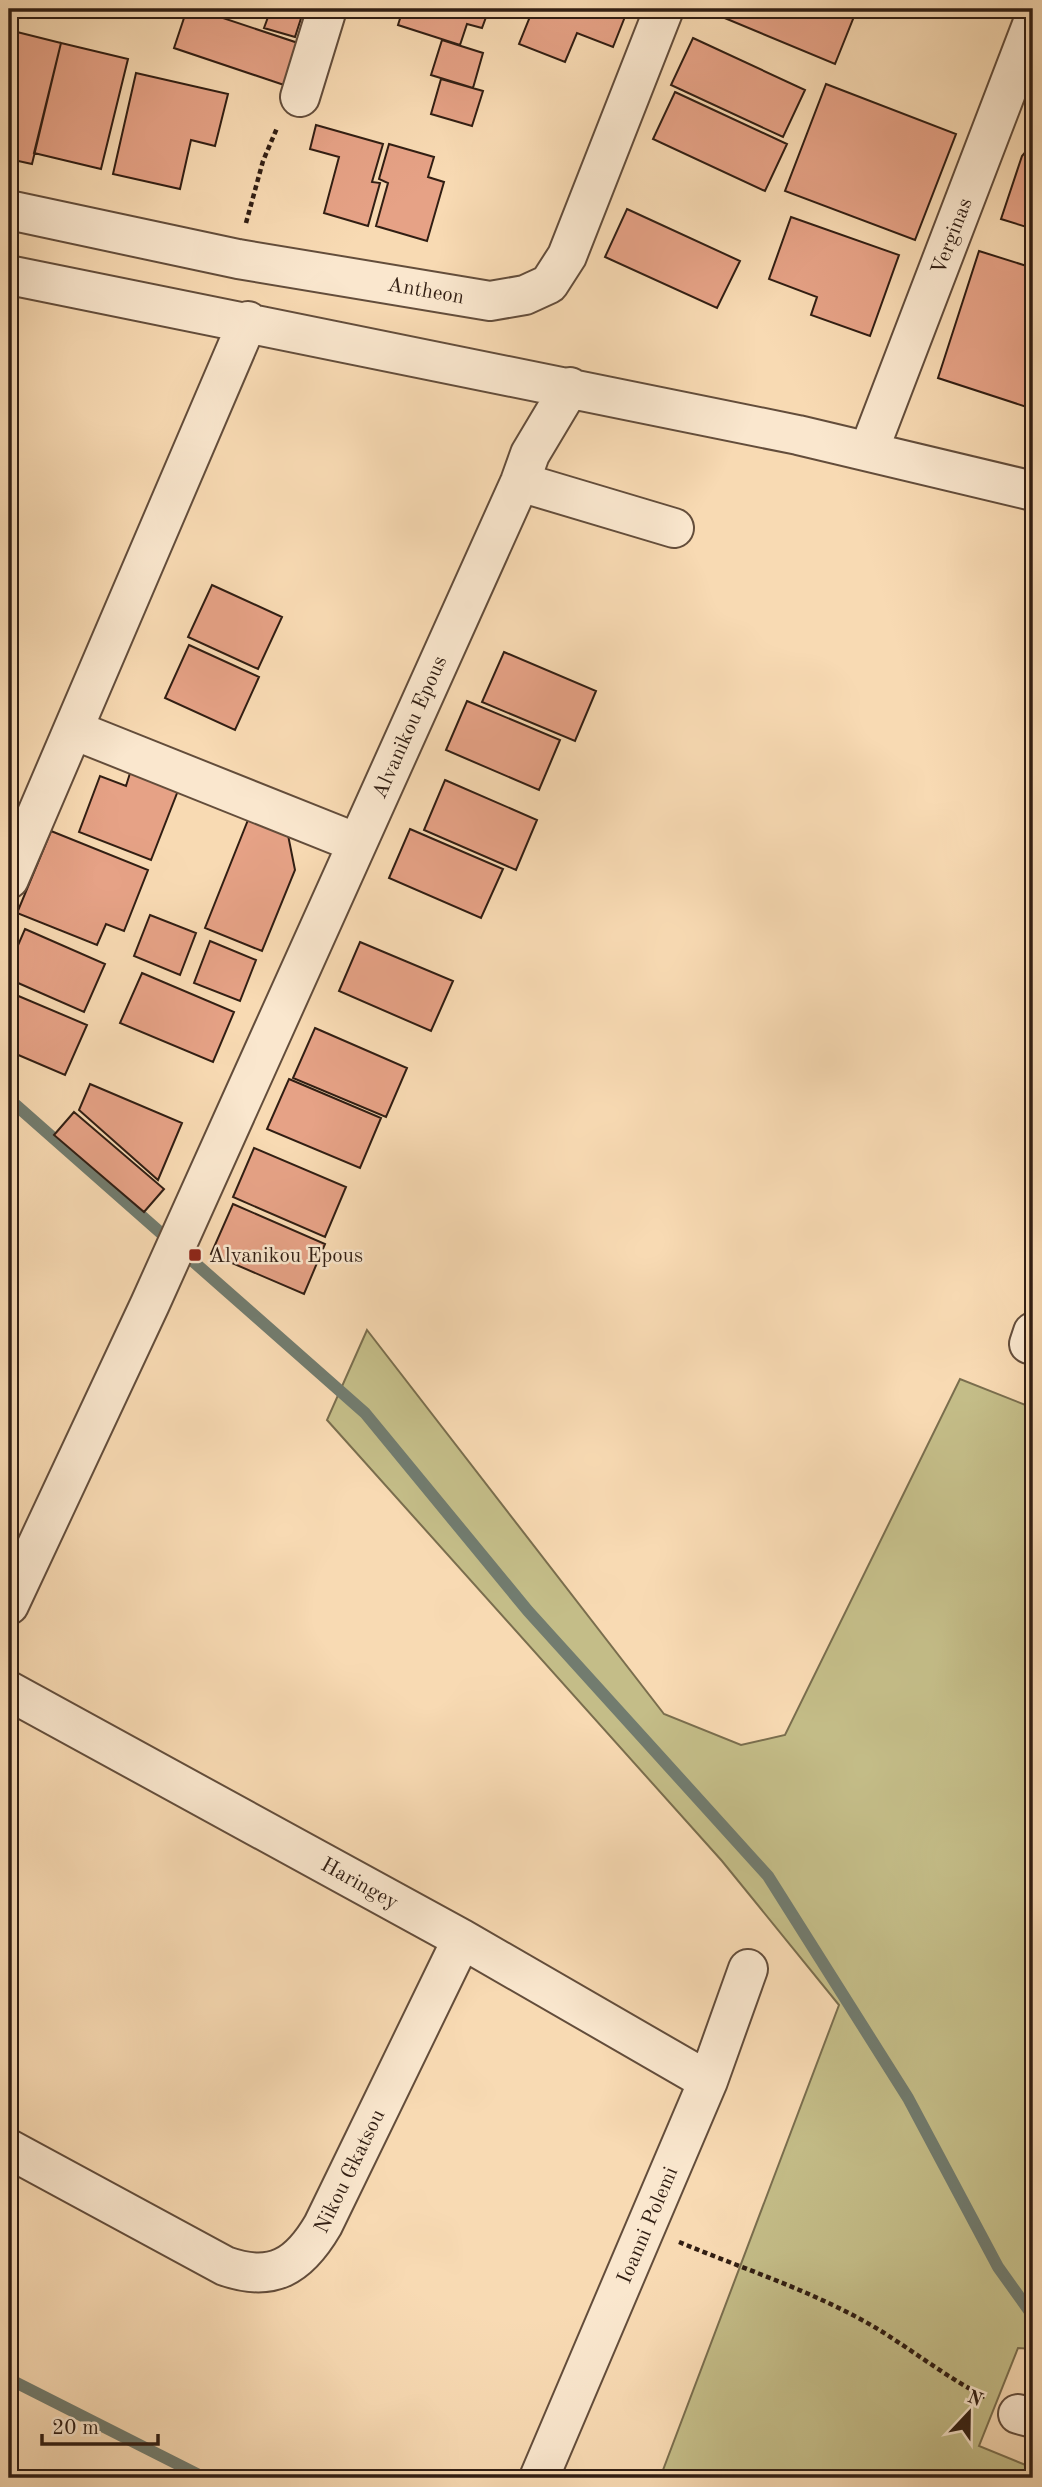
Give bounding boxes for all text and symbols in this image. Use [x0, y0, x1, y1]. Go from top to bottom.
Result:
street label: Verginas [928, 195, 977, 278]
street label: Antheon [386, 274, 466, 309]
street label: Alvanikou Epous [369, 653, 451, 802]
place label: Alvanikou Epous [209, 1246, 363, 1267]
marker: Alvanikou Epous [187, 1247, 203, 1263]
street label: Haringey [317, 1855, 401, 1914]
street label: Nikou Gkatsou [311, 2106, 389, 2237]
street label: Ioanni Polemi [614, 2164, 682, 2287]
north arrow [934, 2378, 1004, 2448]
text: N [964, 2388, 985, 2411]
scale bar [42, 2403, 158, 2447]
text: 20 m [52, 2418, 99, 2439]

